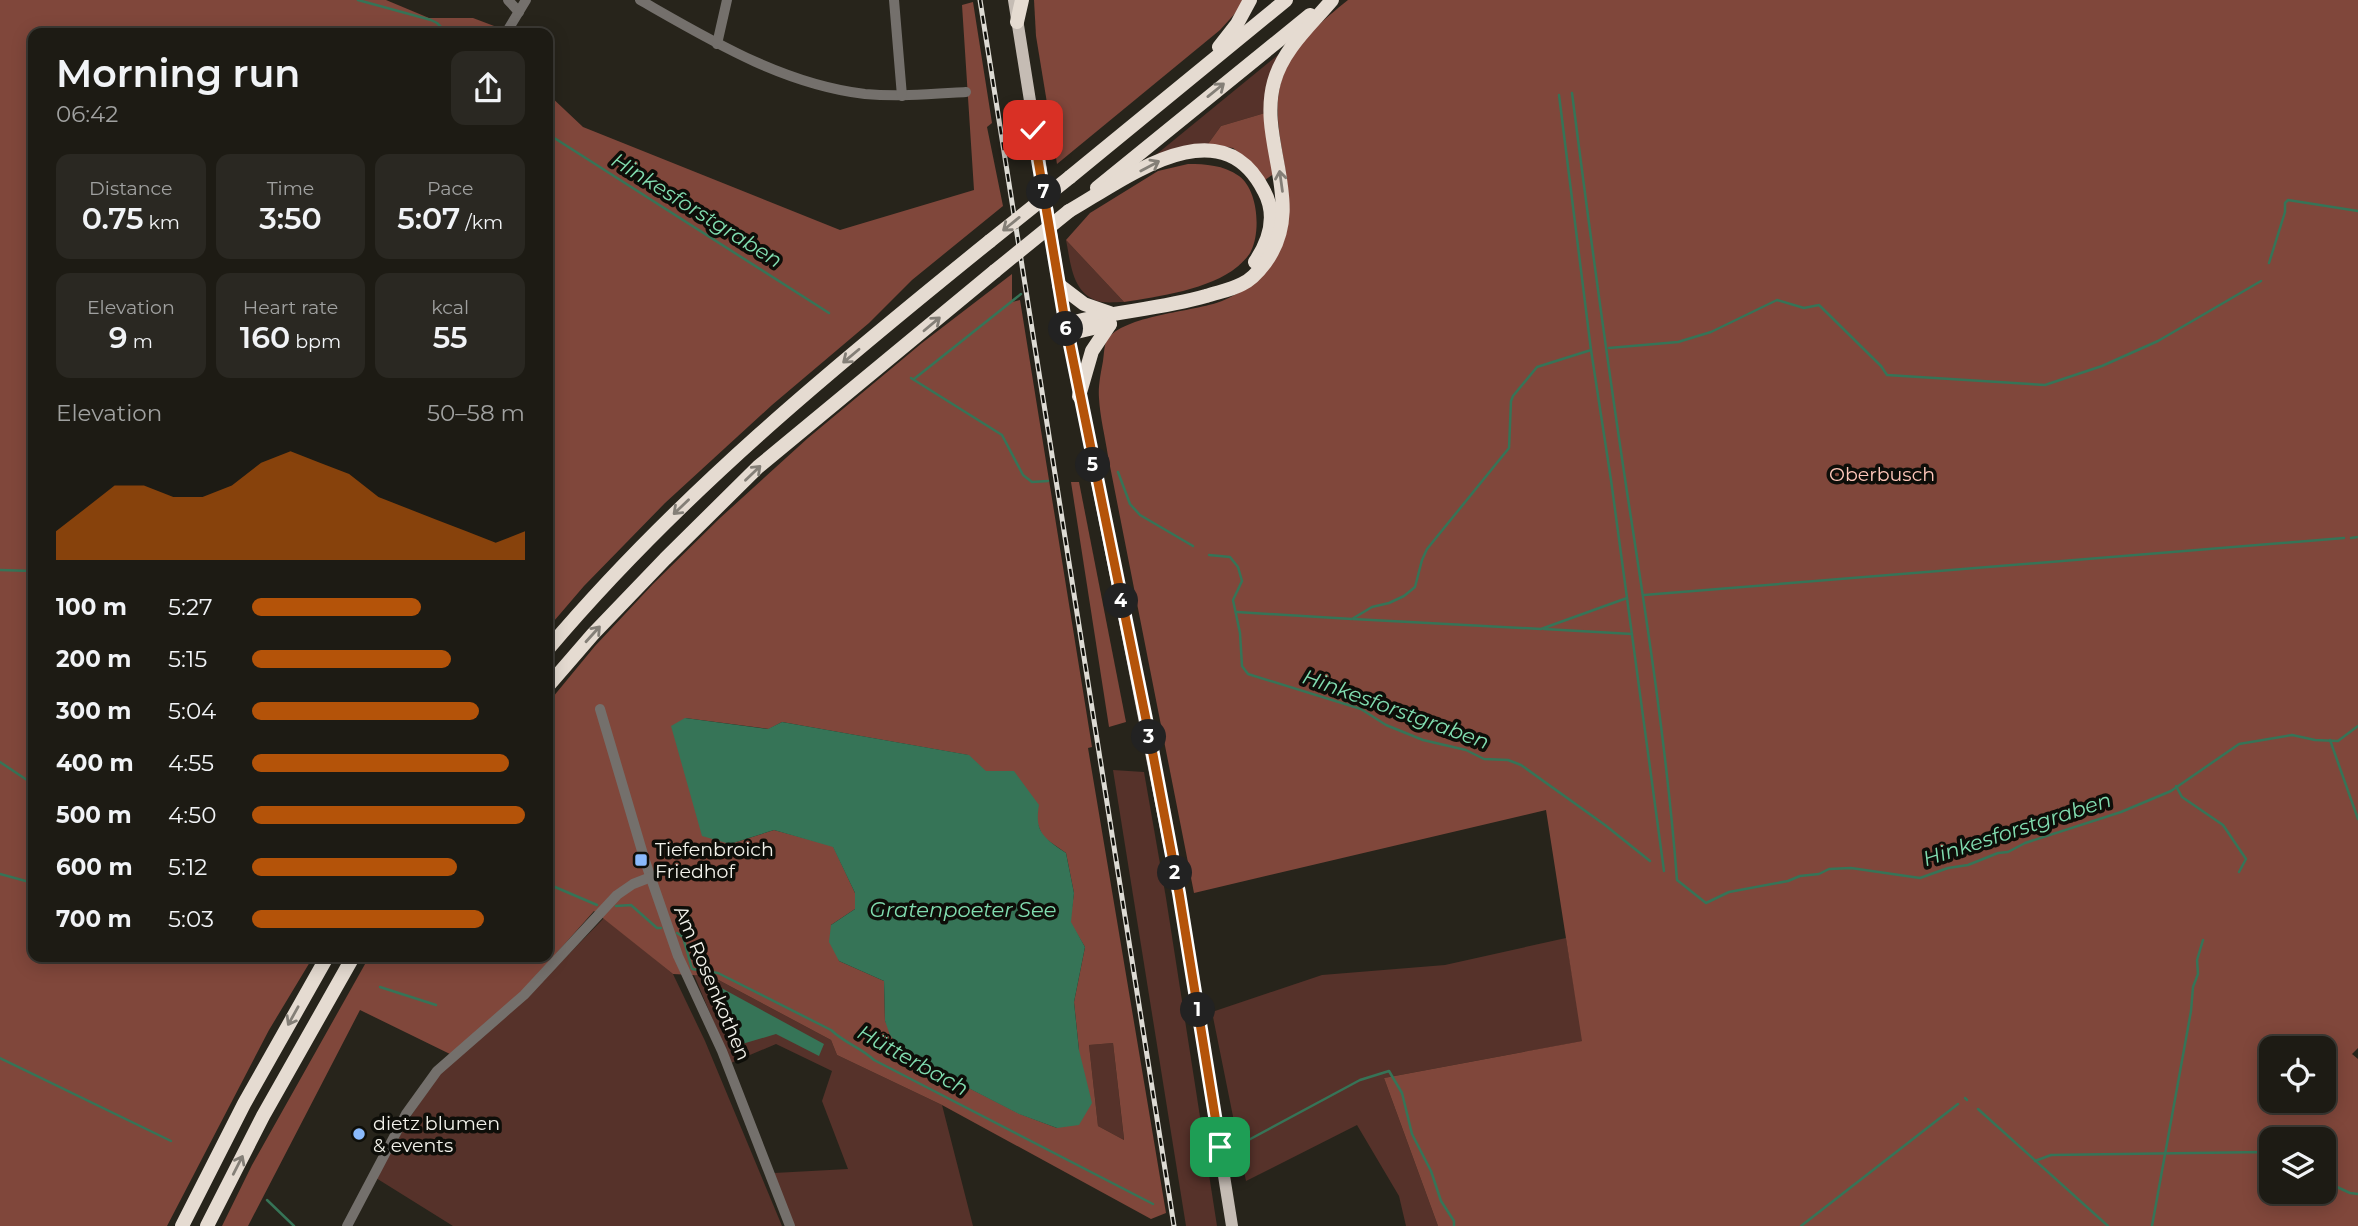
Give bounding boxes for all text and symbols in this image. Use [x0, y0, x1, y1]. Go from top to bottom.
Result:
text: Morning run [56, 50, 300, 97]
button: share [451, 51, 525, 125]
one-way arrow [1207, 82, 1225, 98]
text: 06:42 [56, 100, 118, 128]
pin [1003, 100, 1063, 160]
icon: check [1014, 111, 1052, 149]
water label: Hinkesforstgraben [607, 147, 787, 273]
one-way arrow [1139, 158, 1160, 172]
one-way arrow [1274, 170, 1287, 193]
pin: 7 [1026, 174, 1062, 210]
text: Distance [89, 177, 173, 200]
text: Time [267, 177, 314, 200]
text: Pace [427, 177, 473, 200]
text: 7 [1038, 180, 1049, 203]
text: 0.75 [82, 200, 144, 237]
text: 3:50 [259, 200, 322, 237]
text: 5:07 [397, 200, 460, 237]
text: km [144, 211, 180, 234]
text: /km [460, 211, 503, 234]
one-way arrow [1002, 217, 1020, 232]
text: Elevation [87, 296, 175, 319]
text: Heart rate [243, 296, 338, 319]
text: kcal [431, 296, 469, 319]
pin: 6 [1048, 312, 1084, 346]
one-way arrow [922, 316, 940, 331]
text: 6 [1059, 317, 1072, 340]
text: 9 [109, 319, 128, 356]
text: 160 [240, 319, 290, 356]
text: 55 [433, 319, 468, 356]
text: m [128, 330, 153, 353]
text: bpm [290, 330, 341, 353]
one-way arrow [842, 348, 860, 363]
text: Elevation [56, 399, 162, 427]
text: 50–58 m [427, 399, 525, 427]
pin: 5 [1076, 448, 1110, 482]
text: 5 [1087, 453, 1098, 476]
park label: Oberbusch [1829, 463, 1935, 486]
one-way arrow [744, 464, 761, 481]
one-way arrow [673, 499, 690, 516]
pin: 4 [1104, 584, 1138, 618]
text: 4 [1114, 589, 1127, 612]
text: 100 m [56, 593, 127, 621]
text: 5:27 [168, 593, 212, 621]
one-way arrow [585, 625, 601, 643]
text: 200 m [56, 645, 131, 673]
text: 5:15 [168, 645, 207, 673]
water label: Hinkesforstgraben [1299, 664, 1493, 754]
text: 300 m [56, 697, 132, 725]
text: 5:04 [168, 697, 216, 725]
pin: 3 [1132, 720, 1166, 754]
text: 3 [1143, 725, 1154, 748]
text: 400 m [56, 749, 134, 777]
text: 4:55 [168, 749, 214, 777]
water label: Hinkesforstgraben [1920, 787, 2114, 871]
text: 500 m [56, 801, 132, 829]
text: 4:50 [168, 801, 216, 829]
place label: Tiefenbroich Friedhof [655, 838, 774, 883]
marker: Tiefenbroich Friedhof [633, 852, 649, 868]
text: 600 m [56, 853, 133, 881]
text: 5:12 [168, 853, 207, 881]
pin: 2 [1158, 856, 1192, 890]
text: 2 [1169, 861, 1180, 884]
water label: Gratenpoeter See [870, 897, 1056, 922]
street label: Am Rosenkothen [669, 902, 755, 1064]
text: 700 m [56, 905, 132, 933]
text: 5:03 [168, 905, 214, 933]
pin: 1 [1180, 992, 1216, 1028]
text: 1 [1194, 998, 1201, 1021]
one-way arrow [286, 1005, 299, 1026]
water label: Hütterbach [853, 1019, 973, 1101]
map controls [2259, 1036, 2336, 1204]
button: locate [2259, 1036, 2336, 1113]
place label: dietz blumen & events [373, 1112, 500, 1157]
pin [1190, 1117, 1250, 1177]
marker: dietz blumen & events [351, 1126, 367, 1142]
button: layers [2259, 1127, 2336, 1204]
icon: arrive [1201, 1128, 1239, 1166]
one-way arrow [231, 1155, 245, 1176]

